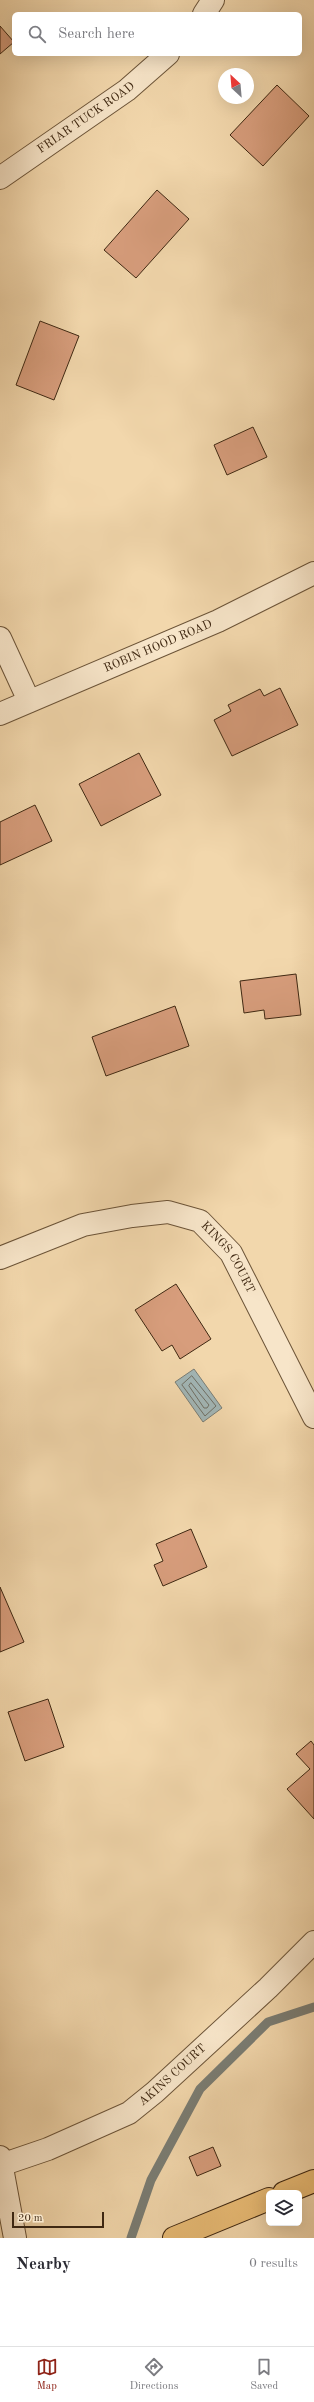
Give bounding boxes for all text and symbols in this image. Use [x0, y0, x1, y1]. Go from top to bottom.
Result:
search box [12, 12, 302, 56]
icon: search [26, 23, 48, 45]
text: Search here [58, 27, 135, 42]
north arrow [218, 68, 254, 104]
street label: FRIAR TUCK ROAD [35, 80, 137, 156]
street label: ROBIN HOOD ROAD [102, 618, 214, 675]
street label: KINGS COURT [198, 1220, 256, 1295]
street label: AKINS COURT [137, 2042, 208, 2108]
map controls [266, 2190, 302, 2226]
button: layers [266, 2190, 302, 2226]
scale bar [12, 2210, 104, 2229]
text: 20 m [18, 2213, 43, 2224]
text: Nearby [16, 2256, 71, 2273]
text: 0 results [249, 2257, 298, 2270]
tab: Map [36, 2356, 58, 2394]
tab: Directions [130, 2356, 178, 2394]
tab: Saved [250, 2356, 278, 2394]

